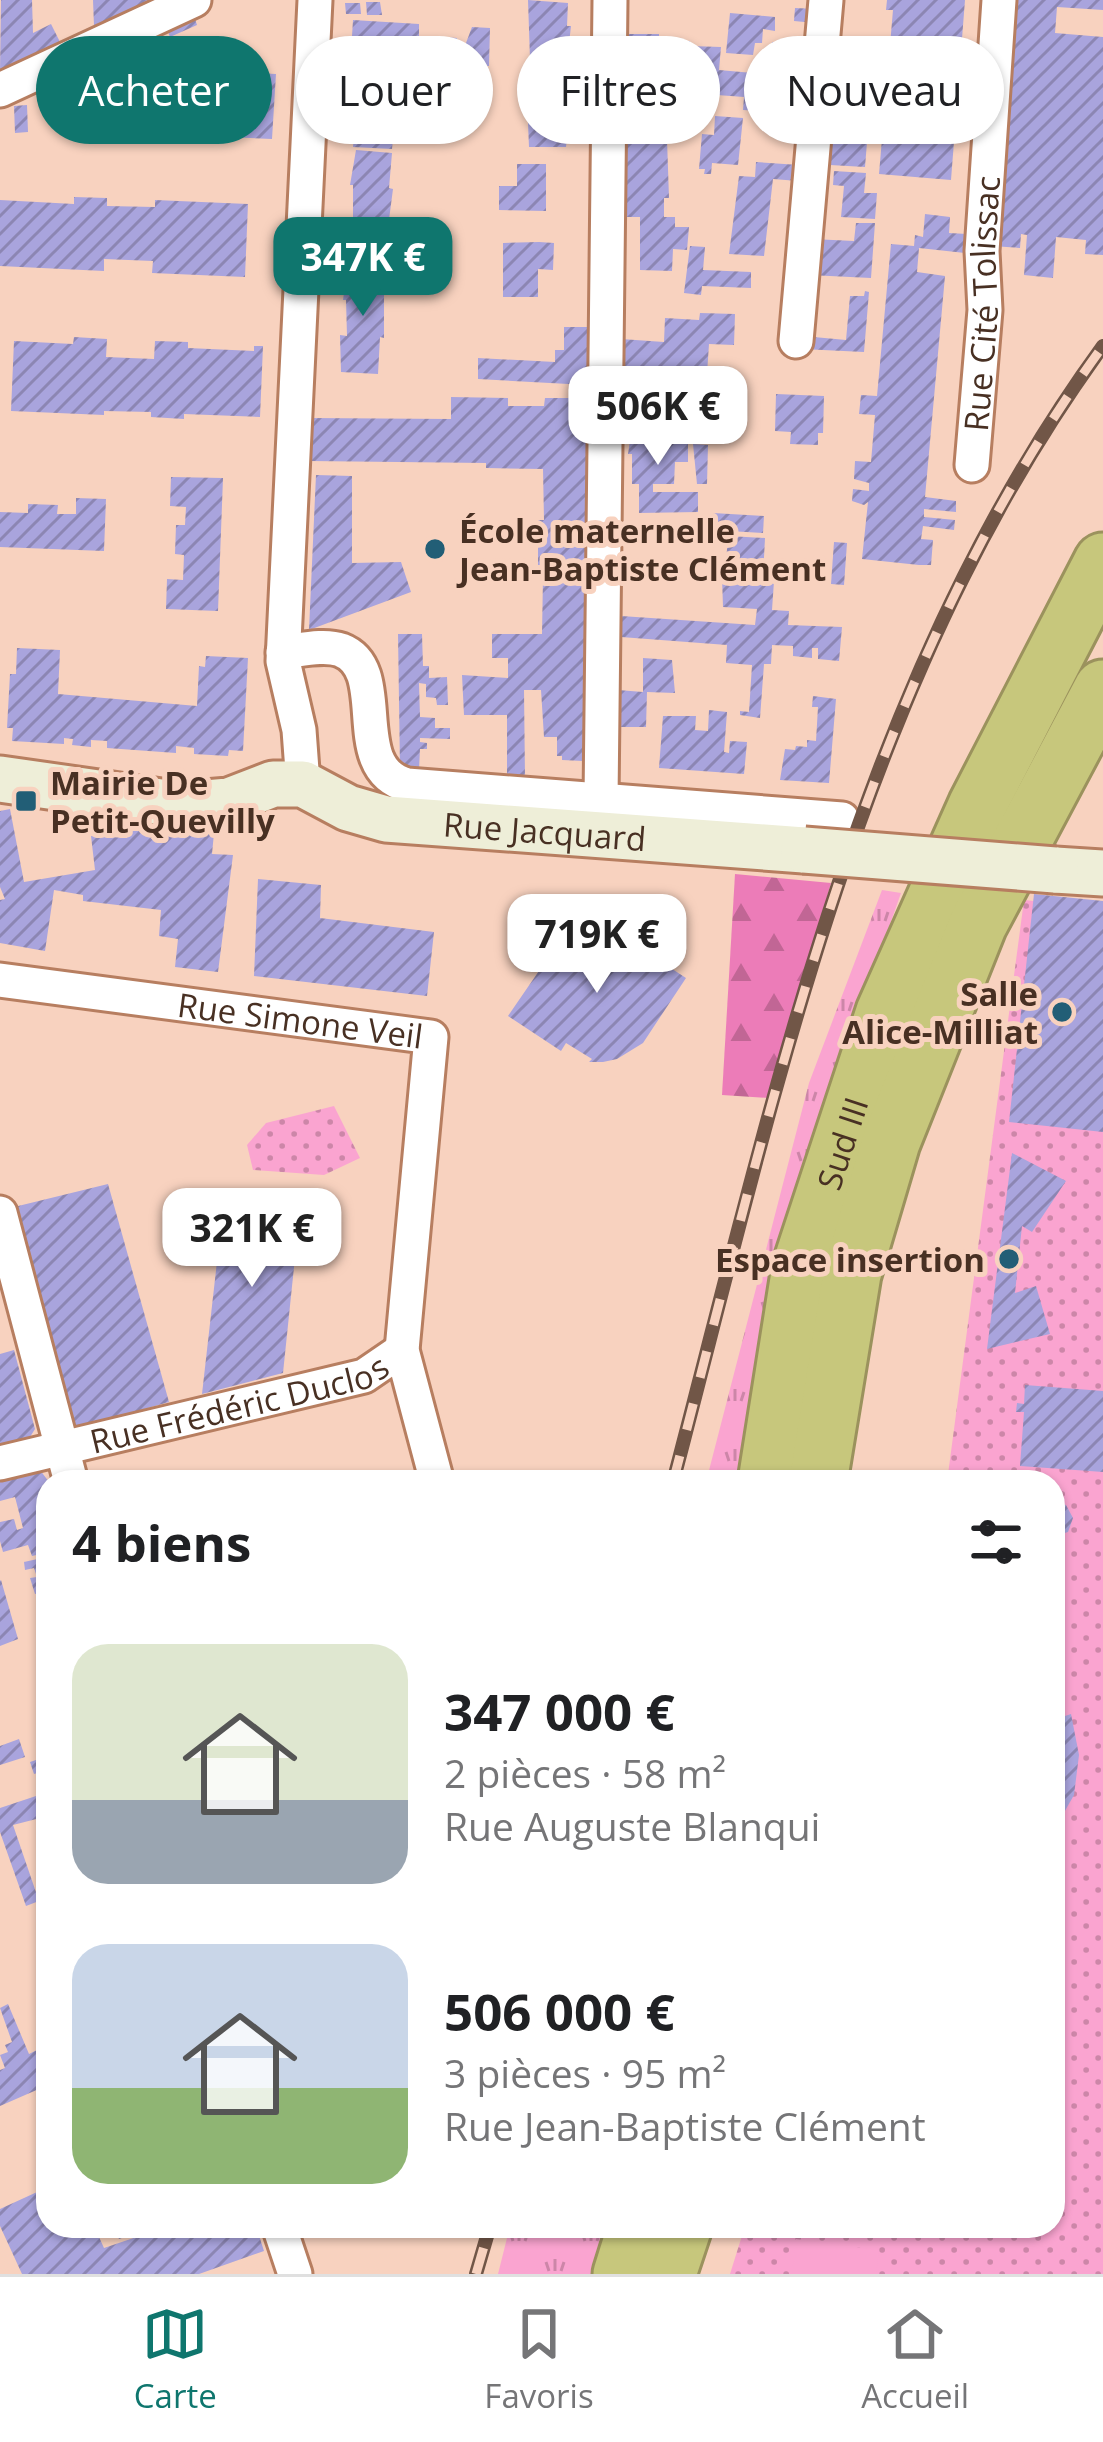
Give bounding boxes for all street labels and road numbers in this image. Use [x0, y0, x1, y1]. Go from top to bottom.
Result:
street label: Rue Cité Tolissac [952, 174, 1010, 433]
street label: Rue Jacquard [442, 801, 648, 861]
street label: Rue Simone Veil [175, 981, 426, 1058]
street label: Sud III [806, 1091, 878, 1195]
street label: Rue Frédéric Duclos [85, 1344, 397, 1463]

